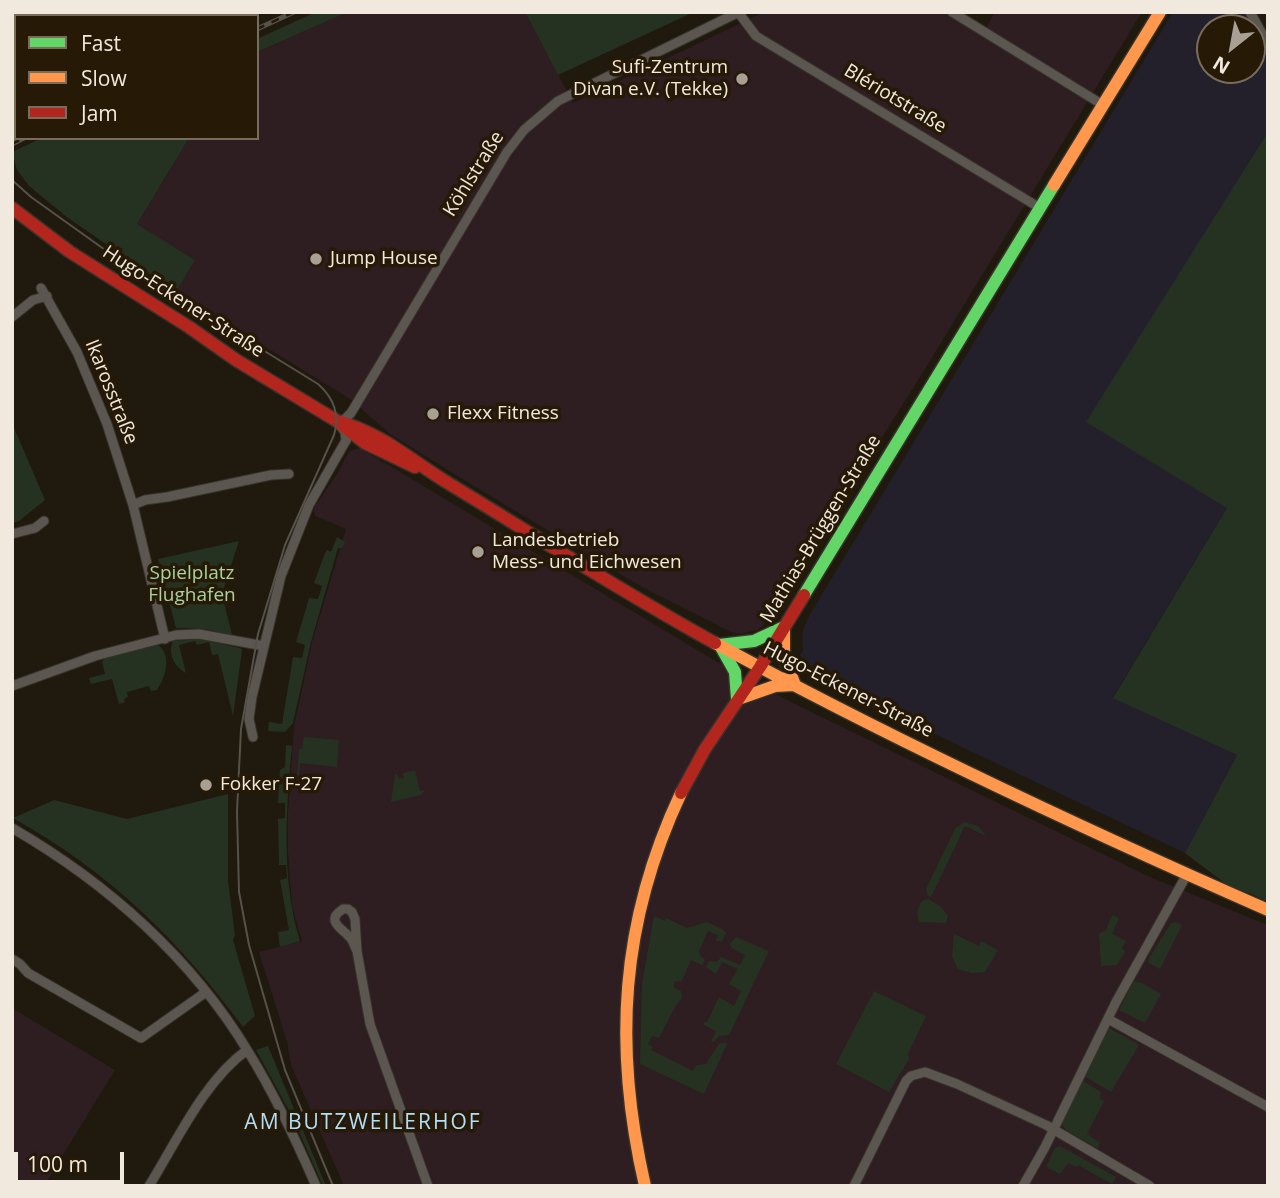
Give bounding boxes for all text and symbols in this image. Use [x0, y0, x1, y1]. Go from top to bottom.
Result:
legend [14, 14, 259, 140]
north arrow [1196, 14, 1266, 84]
text: Fast [81, 29, 121, 57]
text: N [1208, 50, 1235, 80]
place label: Sufi-Zentrum Divan e.V. (Tekke) [573, 57, 728, 101]
street label: Blériotstraße [840, 60, 950, 138]
text: Slow [81, 64, 127, 92]
marker: Sufi-Zentrum Divan e.V. (Tekke) [734, 71, 750, 87]
text: Jam [81, 99, 118, 127]
street label: Köhlstraße [439, 127, 509, 221]
street label: Hugo-Eckener-Straße [98, 241, 268, 363]
place label: Jump House [330, 248, 438, 270]
marker: Jump House [308, 251, 324, 267]
street label: Ikarosstraße [80, 336, 142, 448]
place label: Flexx Fitness [447, 403, 559, 425]
marker: Flexx Fitness [425, 406, 441, 422]
street label: Mathias-Brüggen-Straße [756, 431, 886, 627]
place label: Landesbetrieb Mess- und Eichwesen [492, 530, 682, 574]
marker: Landesbetrieb Mess- und Eichwesen [470, 544, 486, 560]
park label: Spielplatz Flughafen [148, 563, 236, 607]
street label: Hugo-Eckener-Straße [759, 637, 937, 743]
place label: Fokker F-27 [220, 774, 322, 796]
marker: Fokker F-27 [198, 777, 214, 793]
district label: AM BUTZWEILERHOF [246, 1110, 480, 1136]
scale bar [18, 1138, 128, 1182]
text: 100 m [27, 1150, 88, 1178]

